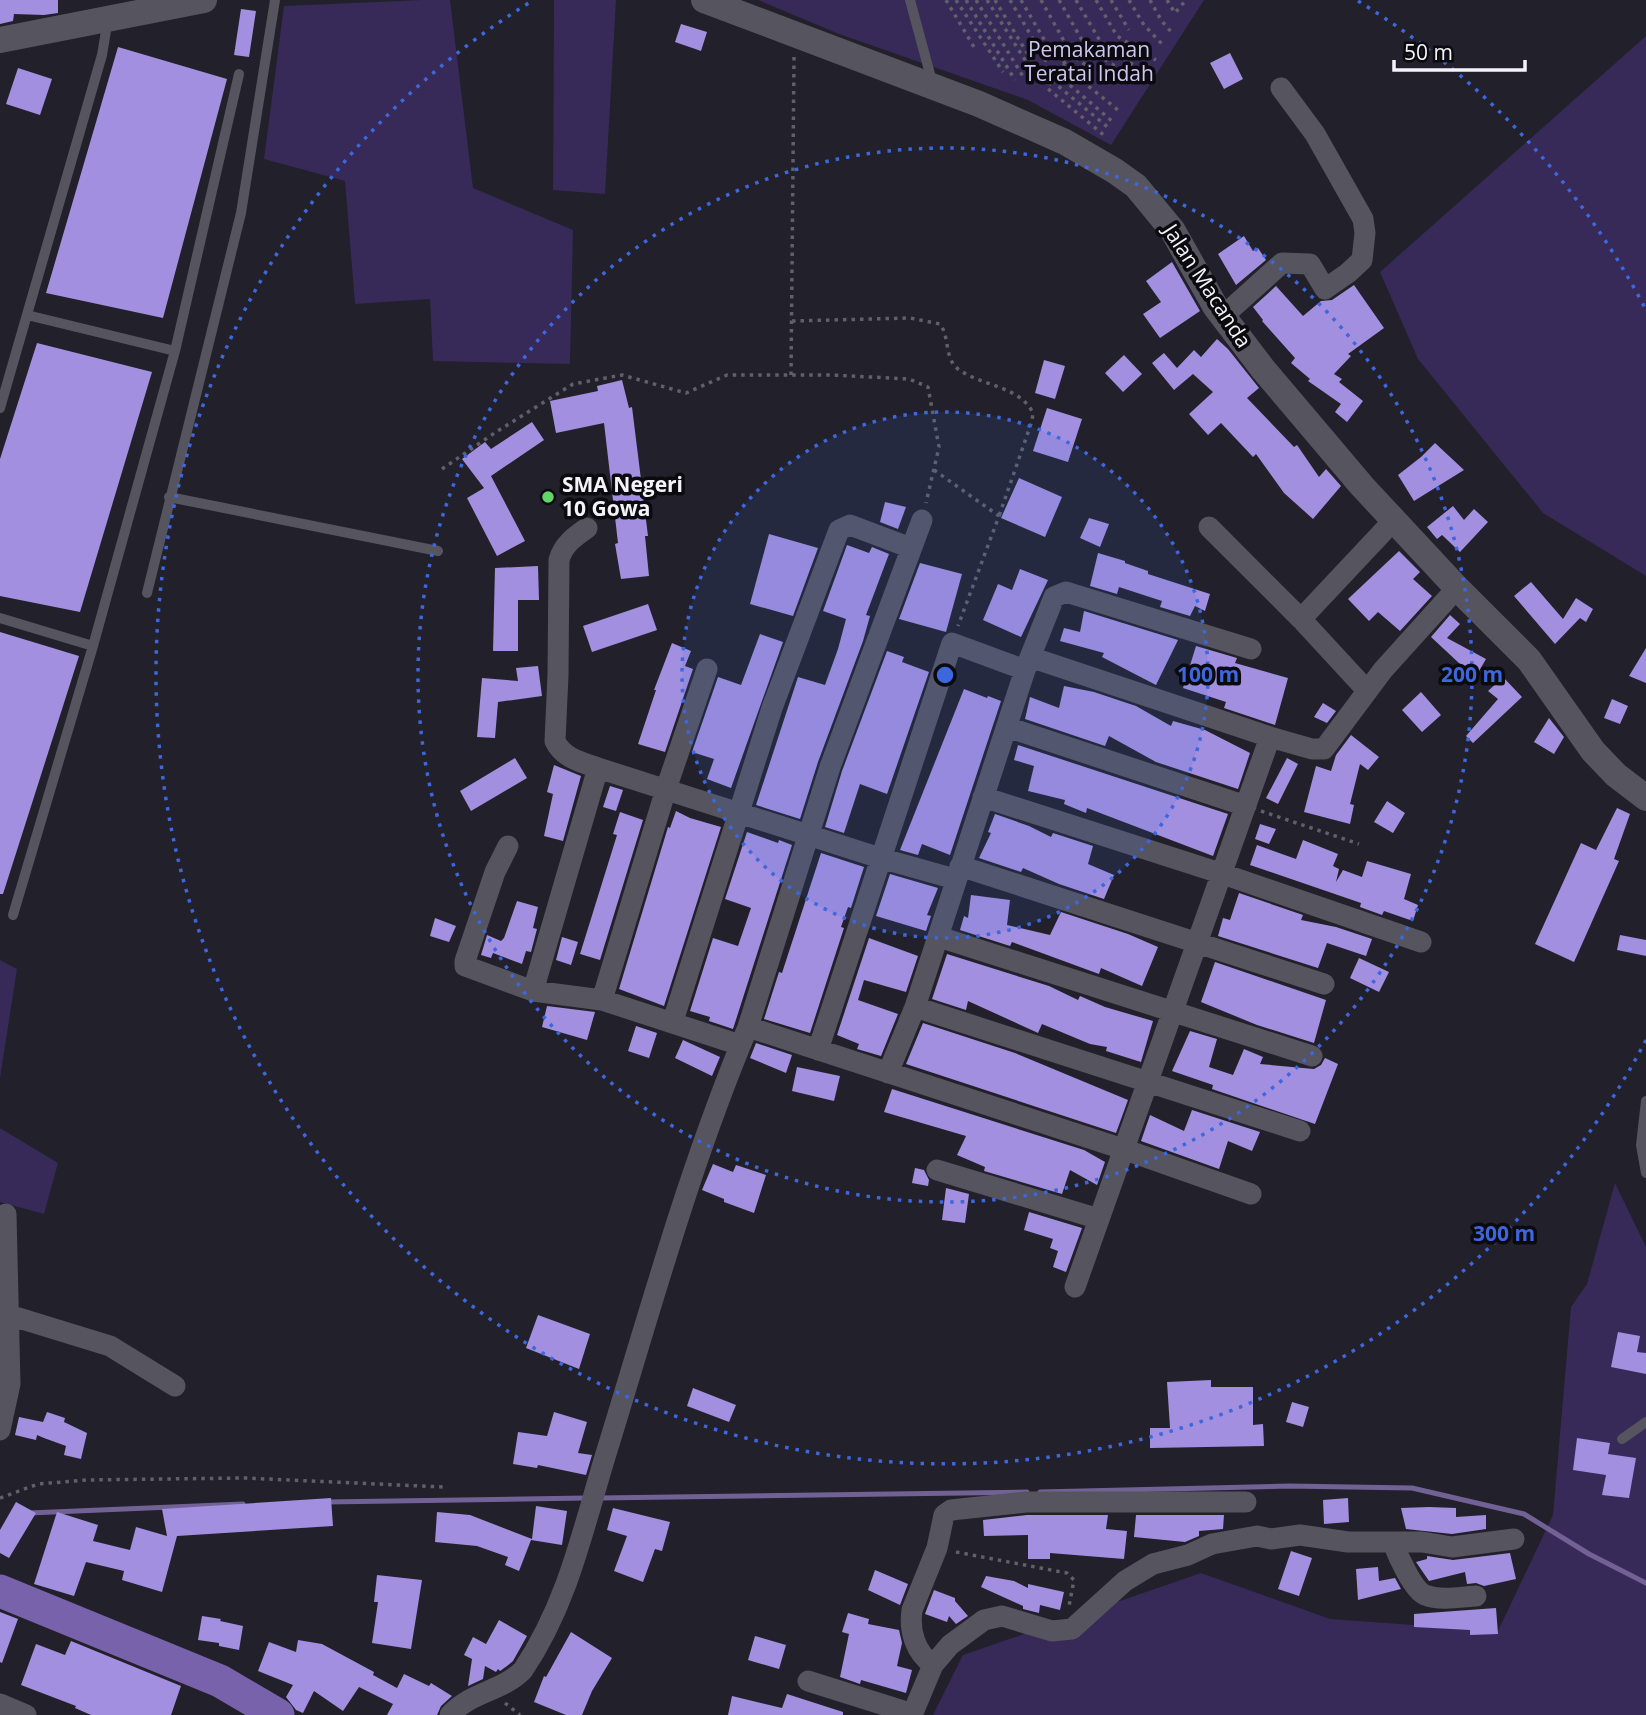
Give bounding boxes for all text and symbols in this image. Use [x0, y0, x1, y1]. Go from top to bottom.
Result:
scale bar [1394, 28, 1525, 72]
park label: Pemakaman Teratai Indah [1024, 35, 1154, 87]
text: 50 m [1404, 38, 1453, 66]
street label: Jalan Macanda [1156, 216, 1258, 353]
place label: SMA Negeri 10 Gowa [562, 470, 683, 522]
marker: SMA Negeri 10 Gowa [540, 489, 556, 505]
text: 100 m [1177, 660, 1239, 688]
text: 200 m [1441, 660, 1503, 688]
centre of rings [933, 663, 957, 687]
text: 300 m [1473, 1219, 1535, 1247]

